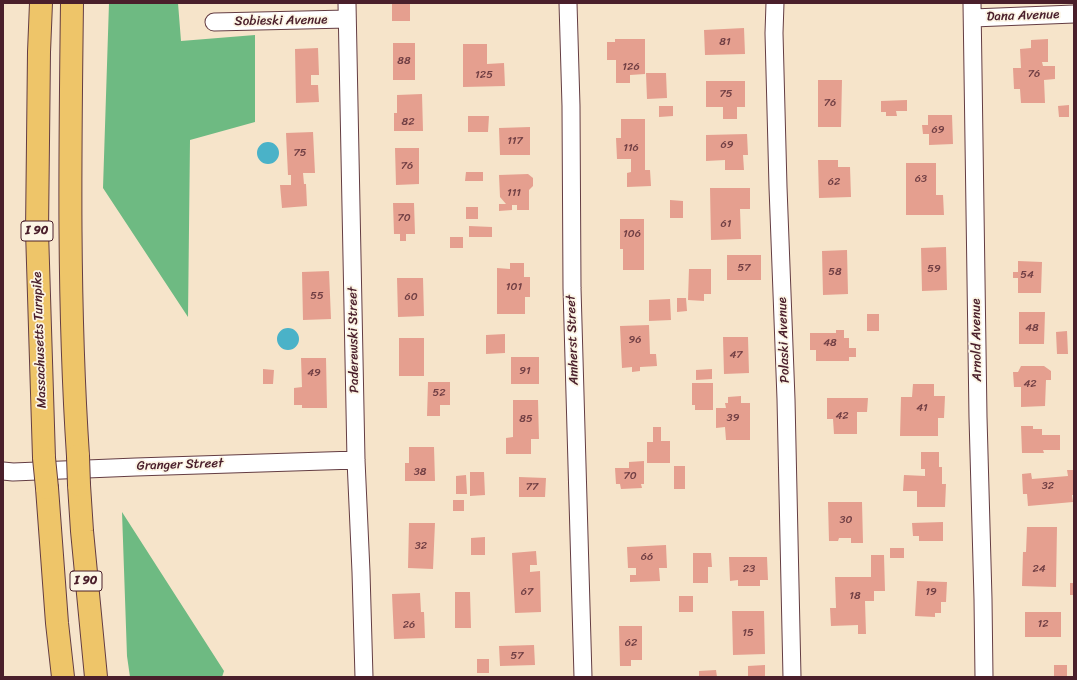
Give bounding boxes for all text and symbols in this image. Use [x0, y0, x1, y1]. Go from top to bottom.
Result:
street label: Dana Avenue [986, 7, 1060, 25]
street label: Sobieski Avenue [234, 12, 328, 30]
house number: 81 [719, 35, 731, 49]
house number: 88 [397, 54, 411, 68]
house number: 126 [622, 60, 640, 74]
house number: 76 [1028, 67, 1040, 81]
house number: 125 [475, 68, 493, 82]
house number: 75 [719, 87, 733, 101]
house number: 76 [824, 96, 836, 110]
house number: 82 [402, 115, 414, 129]
house number: 69 [931, 123, 945, 137]
house number: 117 [507, 134, 523, 148]
house number: 69 [720, 138, 734, 152]
house number: 116 [623, 141, 639, 155]
house number: 75 [293, 146, 307, 160]
house number: 76 [401, 159, 413, 173]
house number: 63 [915, 172, 927, 186]
house number: 62 [828, 175, 840, 189]
house number: 111 [507, 186, 521, 200]
house number: 70 [397, 211, 411, 225]
house number: 61 [721, 217, 731, 231]
road number: I 90 [21, 221, 53, 241]
house number: 106 [623, 227, 641, 241]
house number: 57 [737, 261, 751, 275]
house number: 59 [927, 262, 941, 276]
house number: 58 [828, 265, 842, 279]
house number: 54 [1020, 268, 1034, 282]
street label: Massachusetts Turnpike [30, 271, 50, 409]
house number: 101 [506, 280, 522, 294]
street label: Paderewski Street [345, 287, 363, 393]
house number: 55 [310, 289, 324, 303]
house number: 60 [404, 290, 418, 304]
street label: Amherst Street [564, 295, 582, 385]
street label: Polaski Avenue [775, 297, 793, 383]
street label: Arnold Avenue [968, 298, 986, 382]
house number: 48 [1025, 321, 1039, 335]
house number: 96 [628, 333, 642, 347]
house number: 48 [823, 336, 837, 350]
house number: 47 [729, 348, 743, 362]
house number: 91 [519, 364, 531, 378]
house number: 49 [307, 366, 321, 380]
house number: 42 [1023, 377, 1037, 391]
house number: 52 [432, 386, 446, 400]
house number: 41 [916, 401, 928, 415]
house number: 42 [835, 409, 849, 423]
house number: 39 [727, 411, 739, 425]
house number: 85 [519, 412, 533, 426]
street label: Granger Street [136, 456, 224, 474]
house number: 38 [414, 465, 426, 479]
house number: 70 [623, 469, 637, 483]
house number: 32 [1042, 479, 1054, 493]
house number: 77 [526, 480, 538, 494]
house number: 30 [840, 513, 852, 527]
house number: 32 [415, 539, 427, 553]
house number: 66 [641, 550, 653, 564]
house number: 23 [743, 562, 755, 576]
house number: 24 [1032, 562, 1046, 576]
road number: I 90 [70, 571, 102, 591]
house number: 67 [521, 585, 533, 599]
house number: 19 [925, 585, 937, 599]
house number: 18 [849, 589, 861, 603]
house number: 12 [1037, 617, 1049, 631]
house number: 26 [403, 618, 415, 632]
house number: 15 [742, 626, 754, 640]
house number: 62 [625, 636, 637, 650]
house number: 57 [510, 649, 524, 663]

